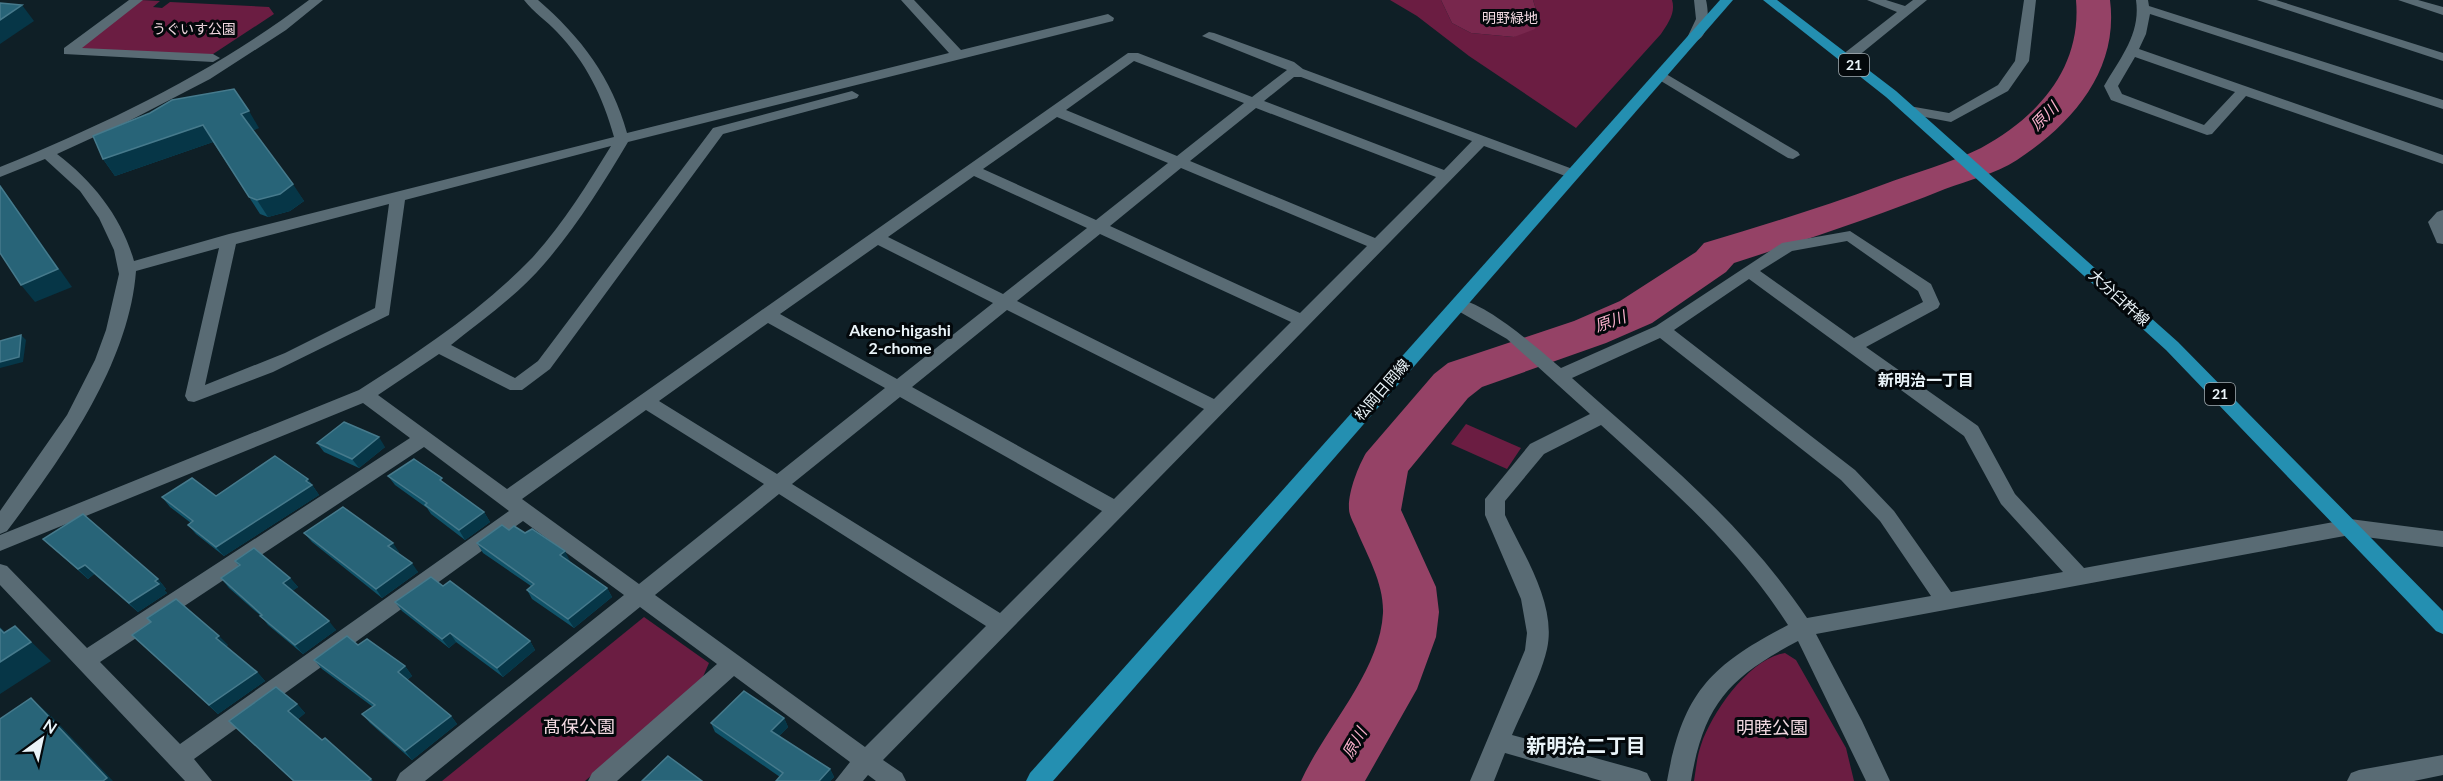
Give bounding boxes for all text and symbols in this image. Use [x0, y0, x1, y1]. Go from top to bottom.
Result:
park label: 明野緑地 [1482, 9, 1538, 26]
park label: うぐいす公園 [152, 20, 236, 37]
road number: 21 [1839, 54, 1869, 76]
water label: 原川 [2026, 96, 2063, 134]
street label: 大分臼杵線 [2086, 265, 2154, 329]
water label: 原川 [1592, 305, 1630, 335]
district label: Akeno-higashi 2-chome [848, 320, 951, 357]
street label: 松岡日岡線 [1350, 355, 1413, 424]
district label: 新明治一丁目 [1878, 370, 1974, 389]
road number: 21 [2205, 383, 2235, 405]
north arrow [12, 709, 72, 769]
text: N [40, 715, 61, 737]
park label: 髙保公園 [543, 715, 615, 737]
park label: 明睦公園 [1736, 716, 1808, 738]
water label: 原川 [1337, 722, 1371, 761]
district label: 新明治二丁目 [1526, 733, 1646, 757]

